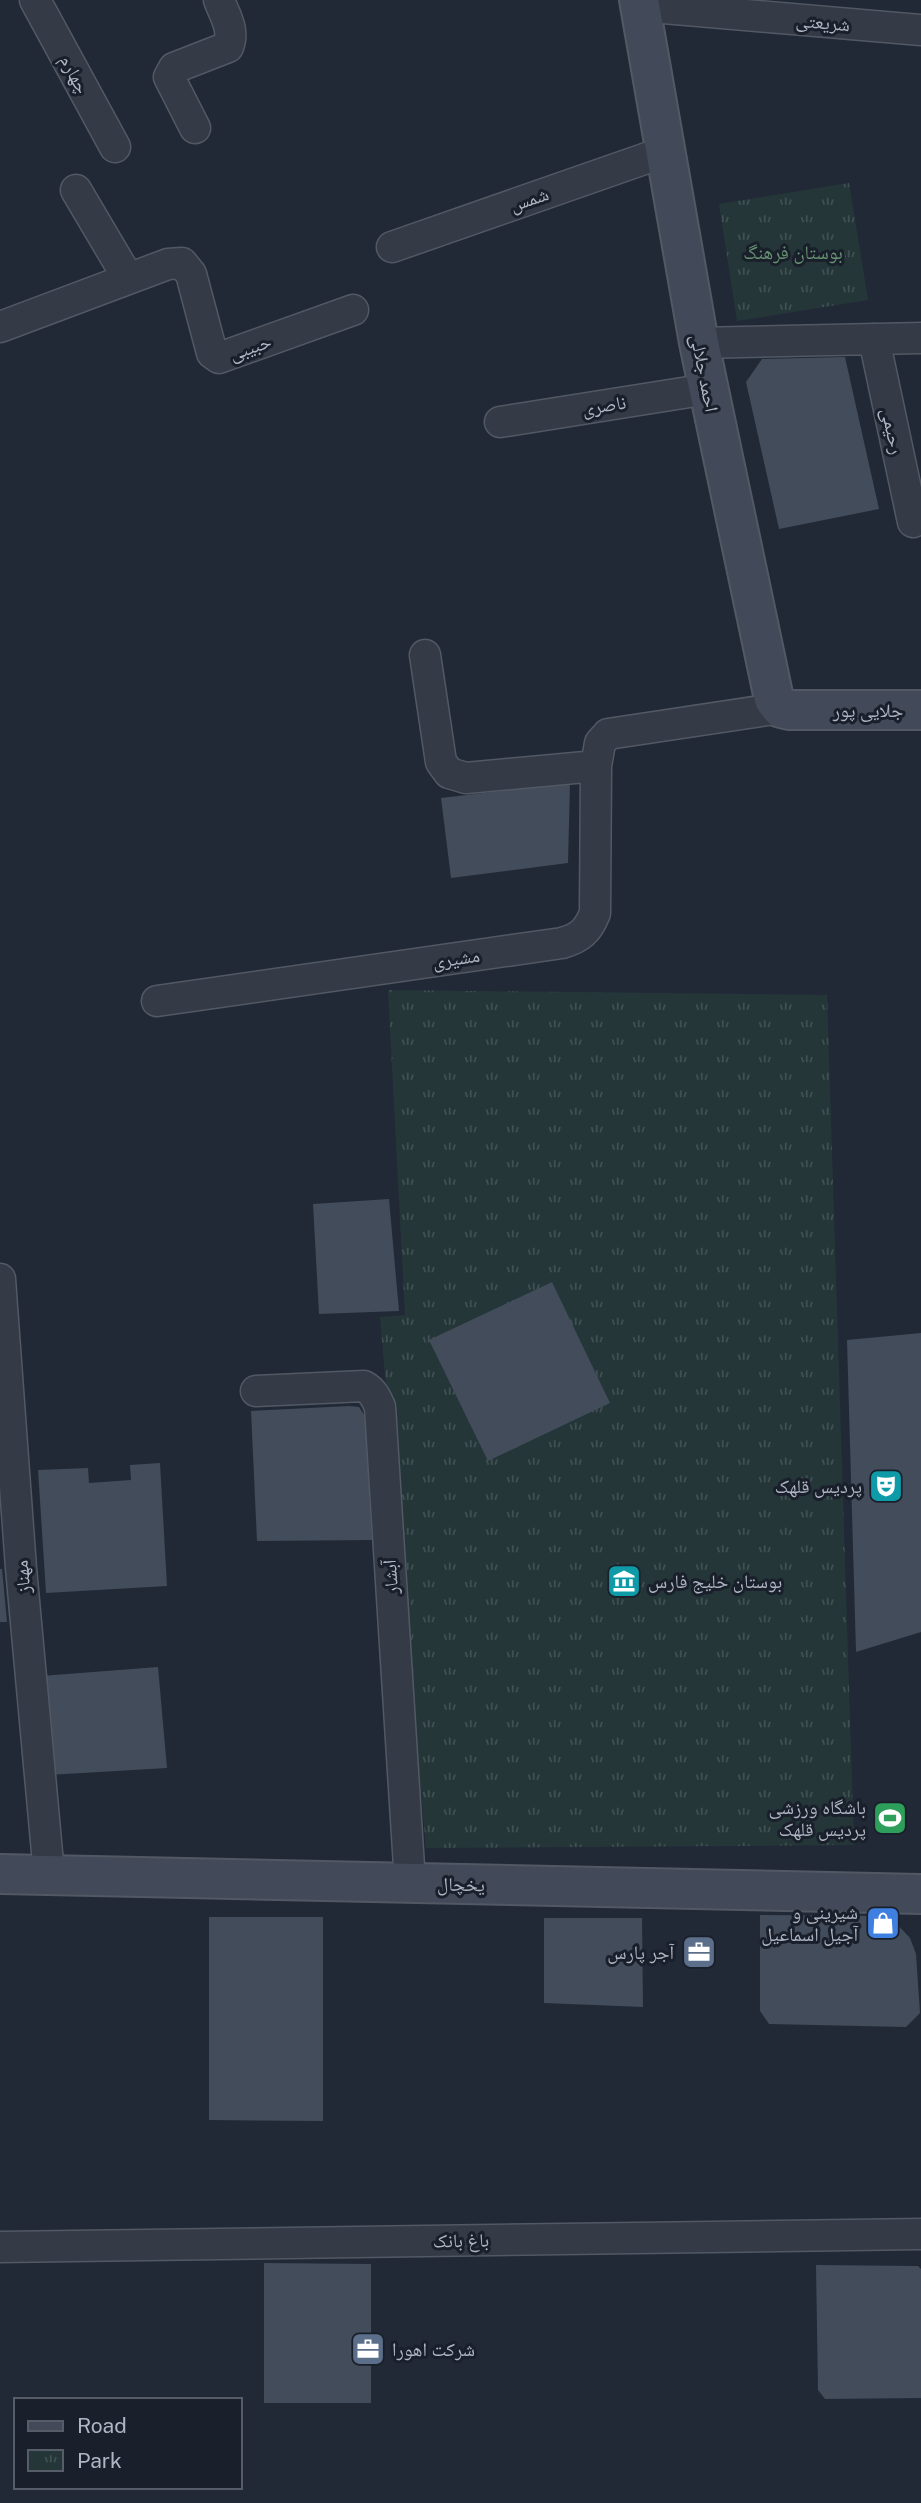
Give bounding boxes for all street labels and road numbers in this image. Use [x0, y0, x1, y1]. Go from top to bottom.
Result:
street label: شریعتی [795, 9, 851, 36]
street label: چهارم [53, 51, 94, 99]
street label: شمس [507, 182, 552, 217]
street label: حبیبی [226, 330, 274, 365]
street label: احمد جلالی [686, 332, 723, 414]
street label: ناصری [580, 391, 628, 420]
street label: رحیمی [876, 406, 909, 457]
street label: جلایی پور [832, 699, 903, 722]
street label: مشیری [431, 944, 481, 973]
street label: آبشار [378, 1558, 403, 1596]
street label: مهناز [10, 1559, 36, 1596]
street label: یخچال [437, 1873, 485, 1896]
street label: باغ بانک [433, 2229, 489, 2252]

